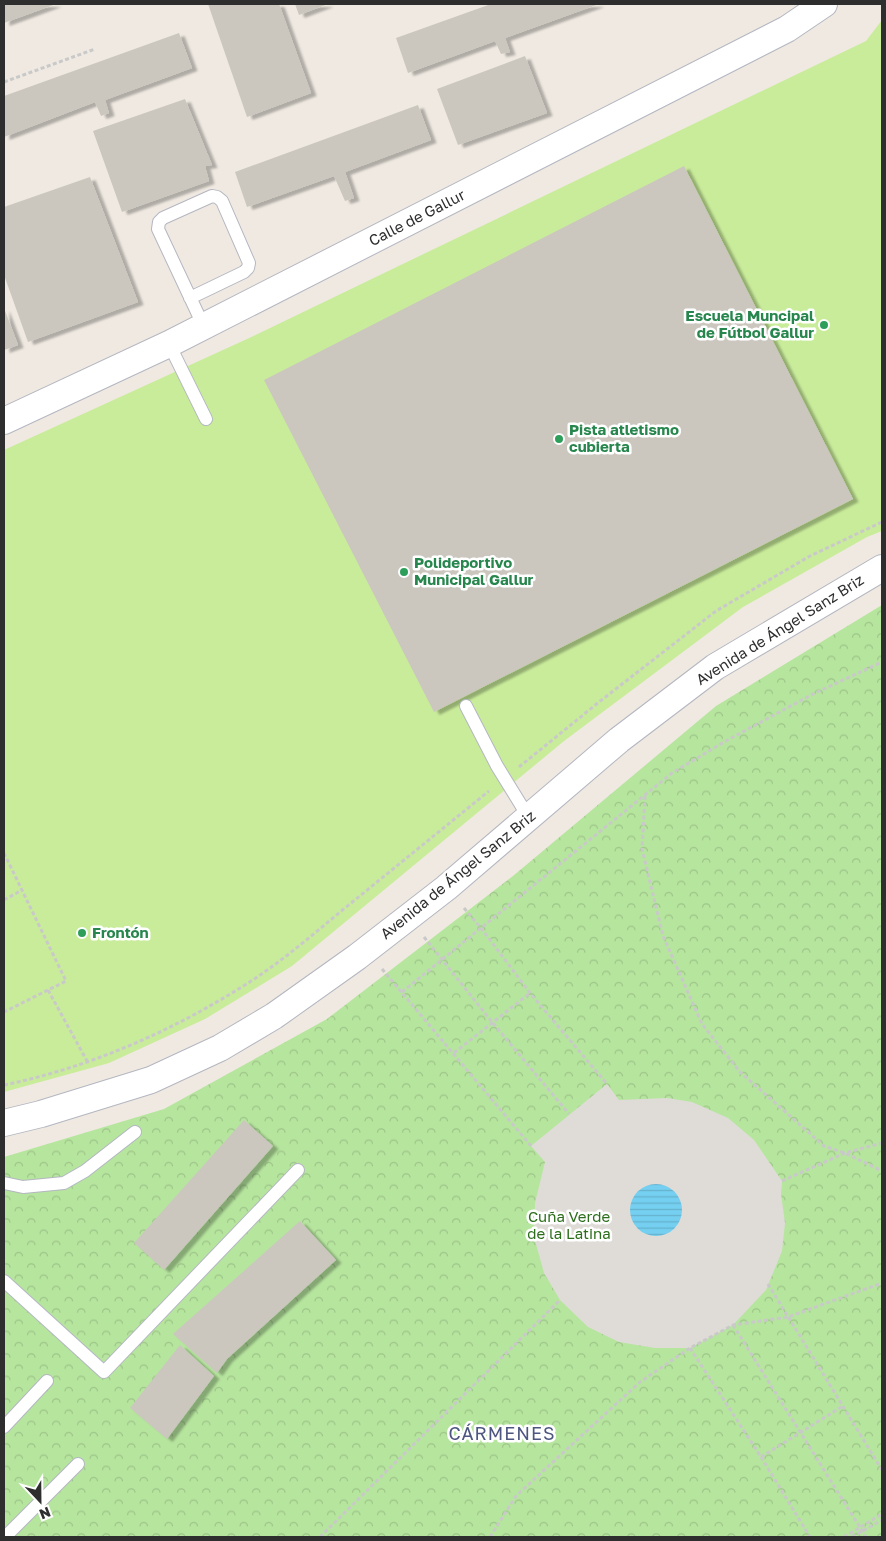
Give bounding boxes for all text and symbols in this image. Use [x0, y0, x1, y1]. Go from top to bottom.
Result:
street label: Calle de Gallur [365, 185, 468, 249]
place label: Escuela Muncipal de Fútbol Gallur [685, 306, 814, 341]
marker: Escuela Muncipal de Fútbol Gallur [818, 319, 830, 331]
place label: Pista atletismo cubierta [569, 420, 679, 455]
marker: Pista atletismo cubierta [553, 433, 565, 445]
place label: Polideportivo Municipal Gallur [414, 553, 534, 588]
marker: Polideportivo Municipal Gallur [398, 566, 410, 578]
street label: Avenida de Ángel Sanz Briz [692, 570, 867, 688]
street label: Avenida de Ángel Sanz Briz [376, 806, 539, 942]
place label: Frontón [92, 923, 149, 941]
marker: Frontón [76, 927, 88, 939]
park label: Cuña Verde de la Latina [527, 1207, 611, 1242]
district label: CÁRMENES [449, 1422, 555, 1444]
north arrow [15, 1476, 65, 1526]
text: N [37, 1504, 53, 1523]

